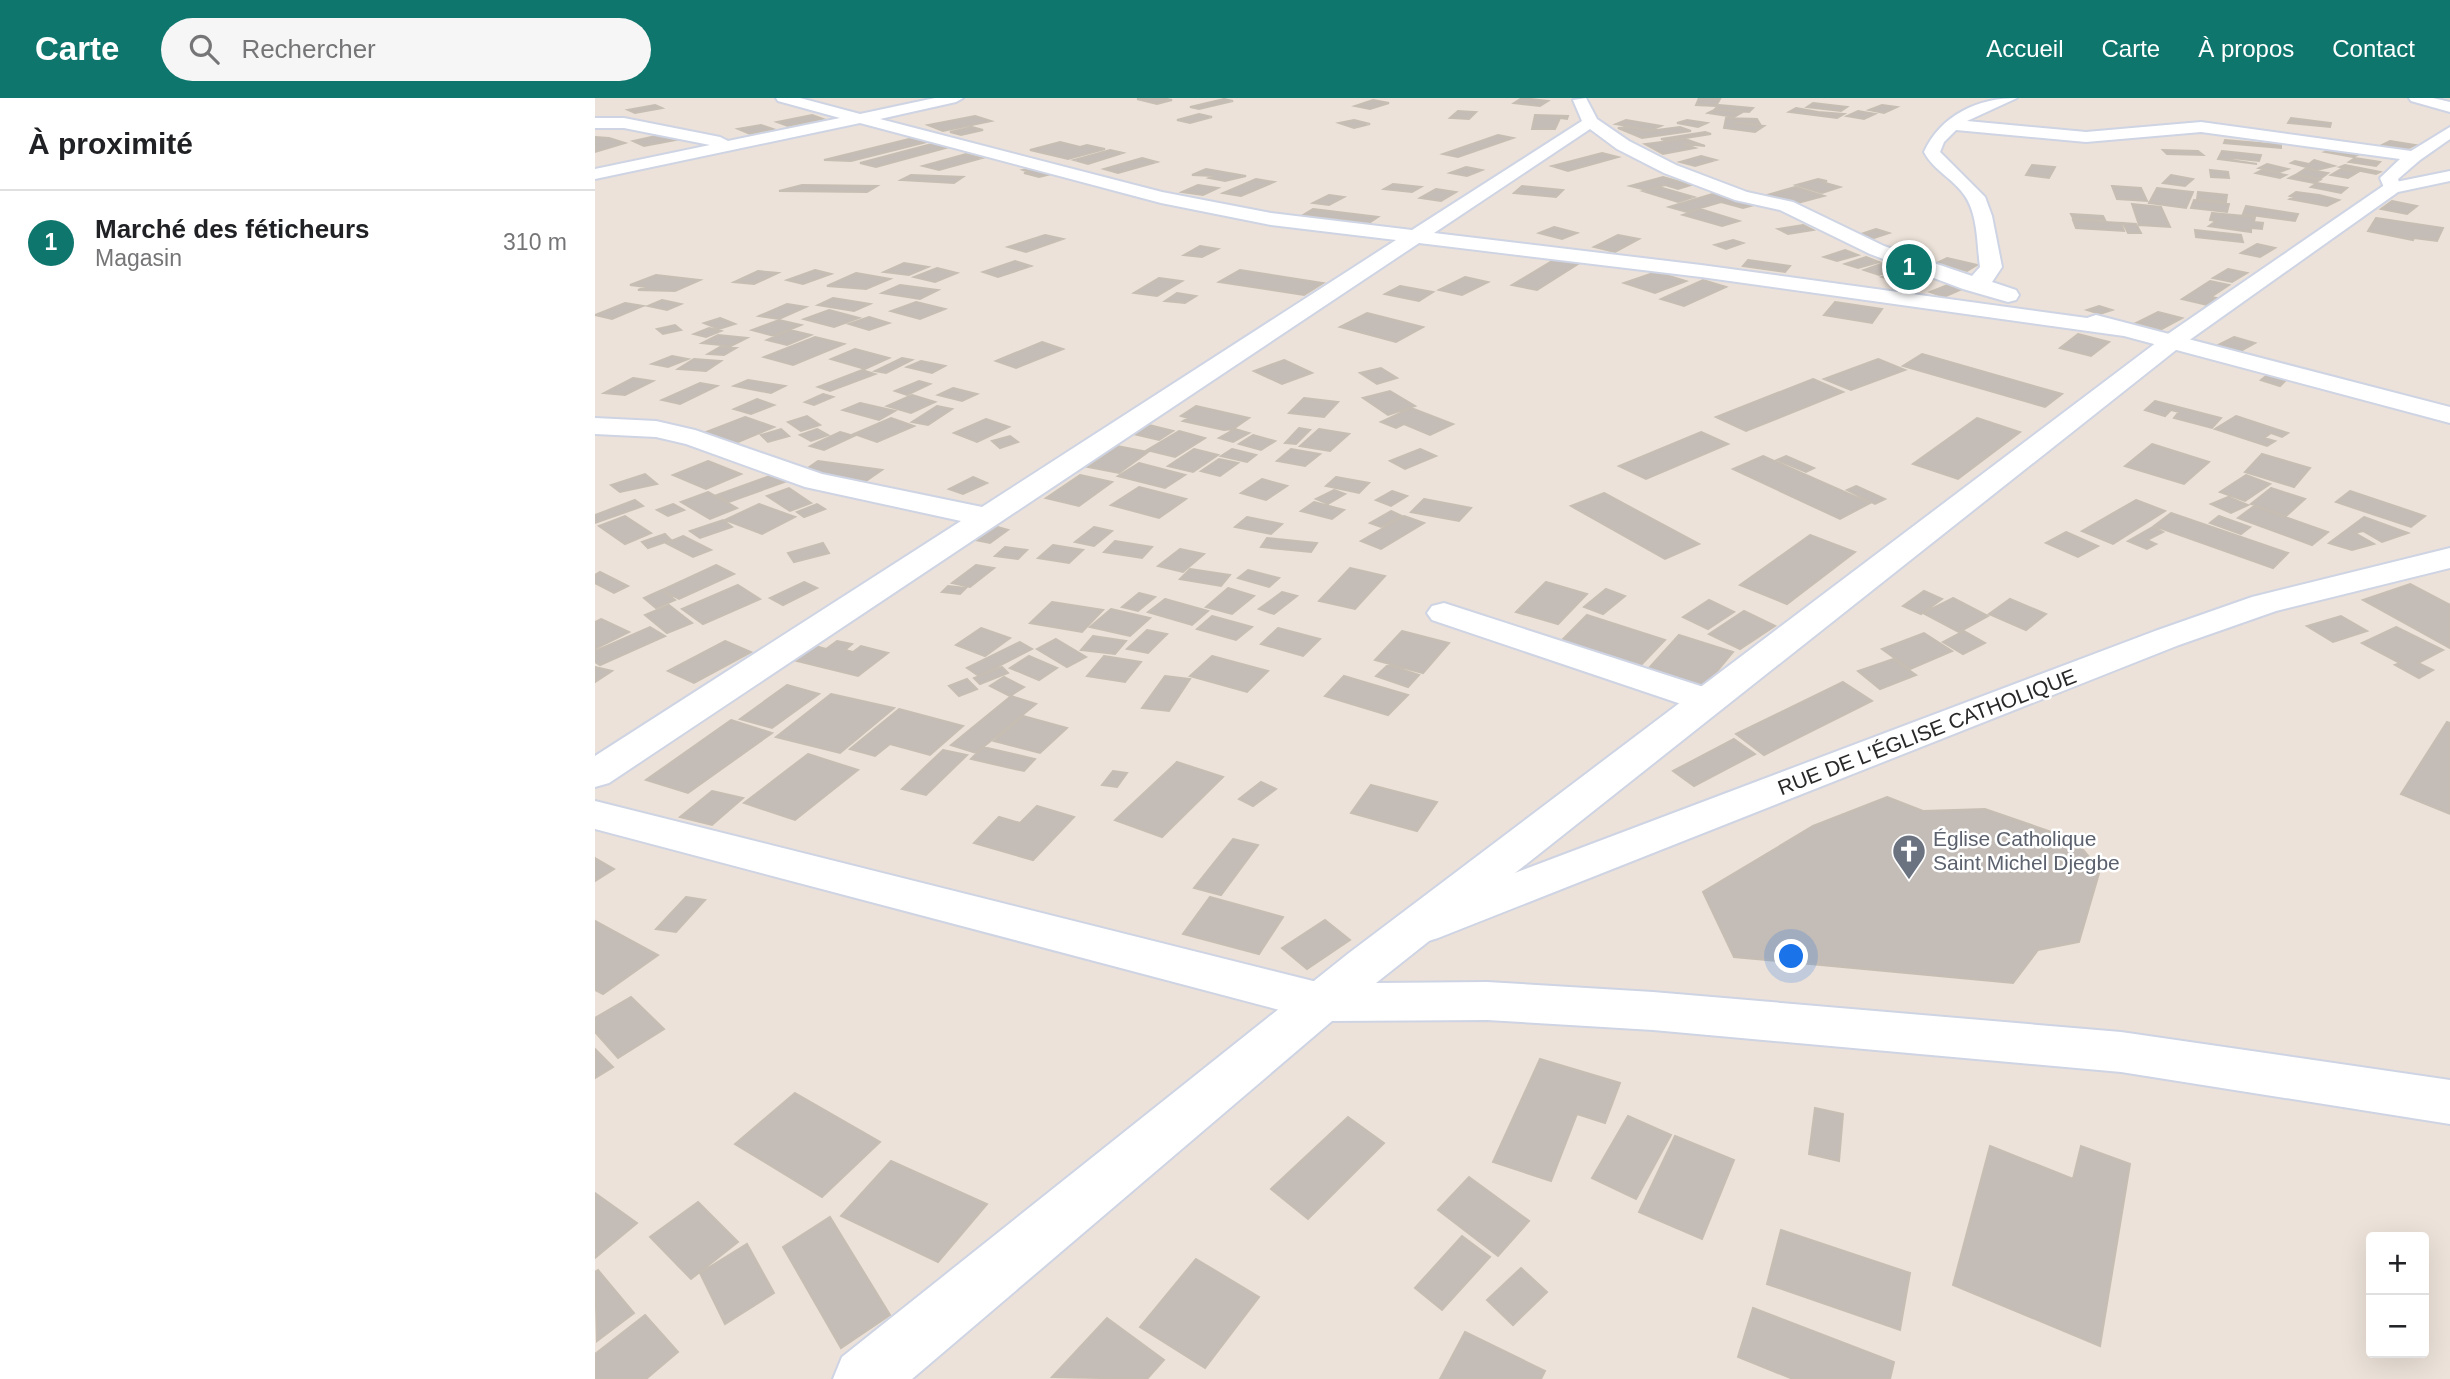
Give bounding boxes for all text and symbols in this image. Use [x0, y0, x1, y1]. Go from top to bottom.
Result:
search box [161, 18, 651, 81]
text: Carte [35, 30, 119, 67]
icon: search [185, 30, 223, 68]
text: Rechercher [241, 34, 376, 64]
text: Accueil [1986, 35, 2064, 62]
text: Carte [2102, 35, 2160, 62]
text: À propos [2198, 35, 2294, 62]
text: Contact [2332, 35, 2415, 62]
text: À proximité [28, 127, 193, 160]
text: Marché des féticheurs [95, 214, 370, 244]
text: 1 [45, 229, 57, 255]
text: 310 m [503, 229, 567, 255]
pin: 1 [1886, 241, 1932, 293]
text: Magasin [95, 245, 182, 271]
street label: RUE DE L'ÉGLISE CATHOLIQUE [1774, 664, 2079, 799]
place label: Église Catholique Saint Michel Djegbe [1933, 827, 2120, 874]
church icon: Église Catholique Saint Michel Djegbe [1890, 832, 1928, 881]
your location [1774, 939, 1808, 973]
map controls [2366, 1232, 2429, 1358]
button: + [2366, 1232, 2429, 1295]
button: − [2366, 1295, 2429, 1358]

